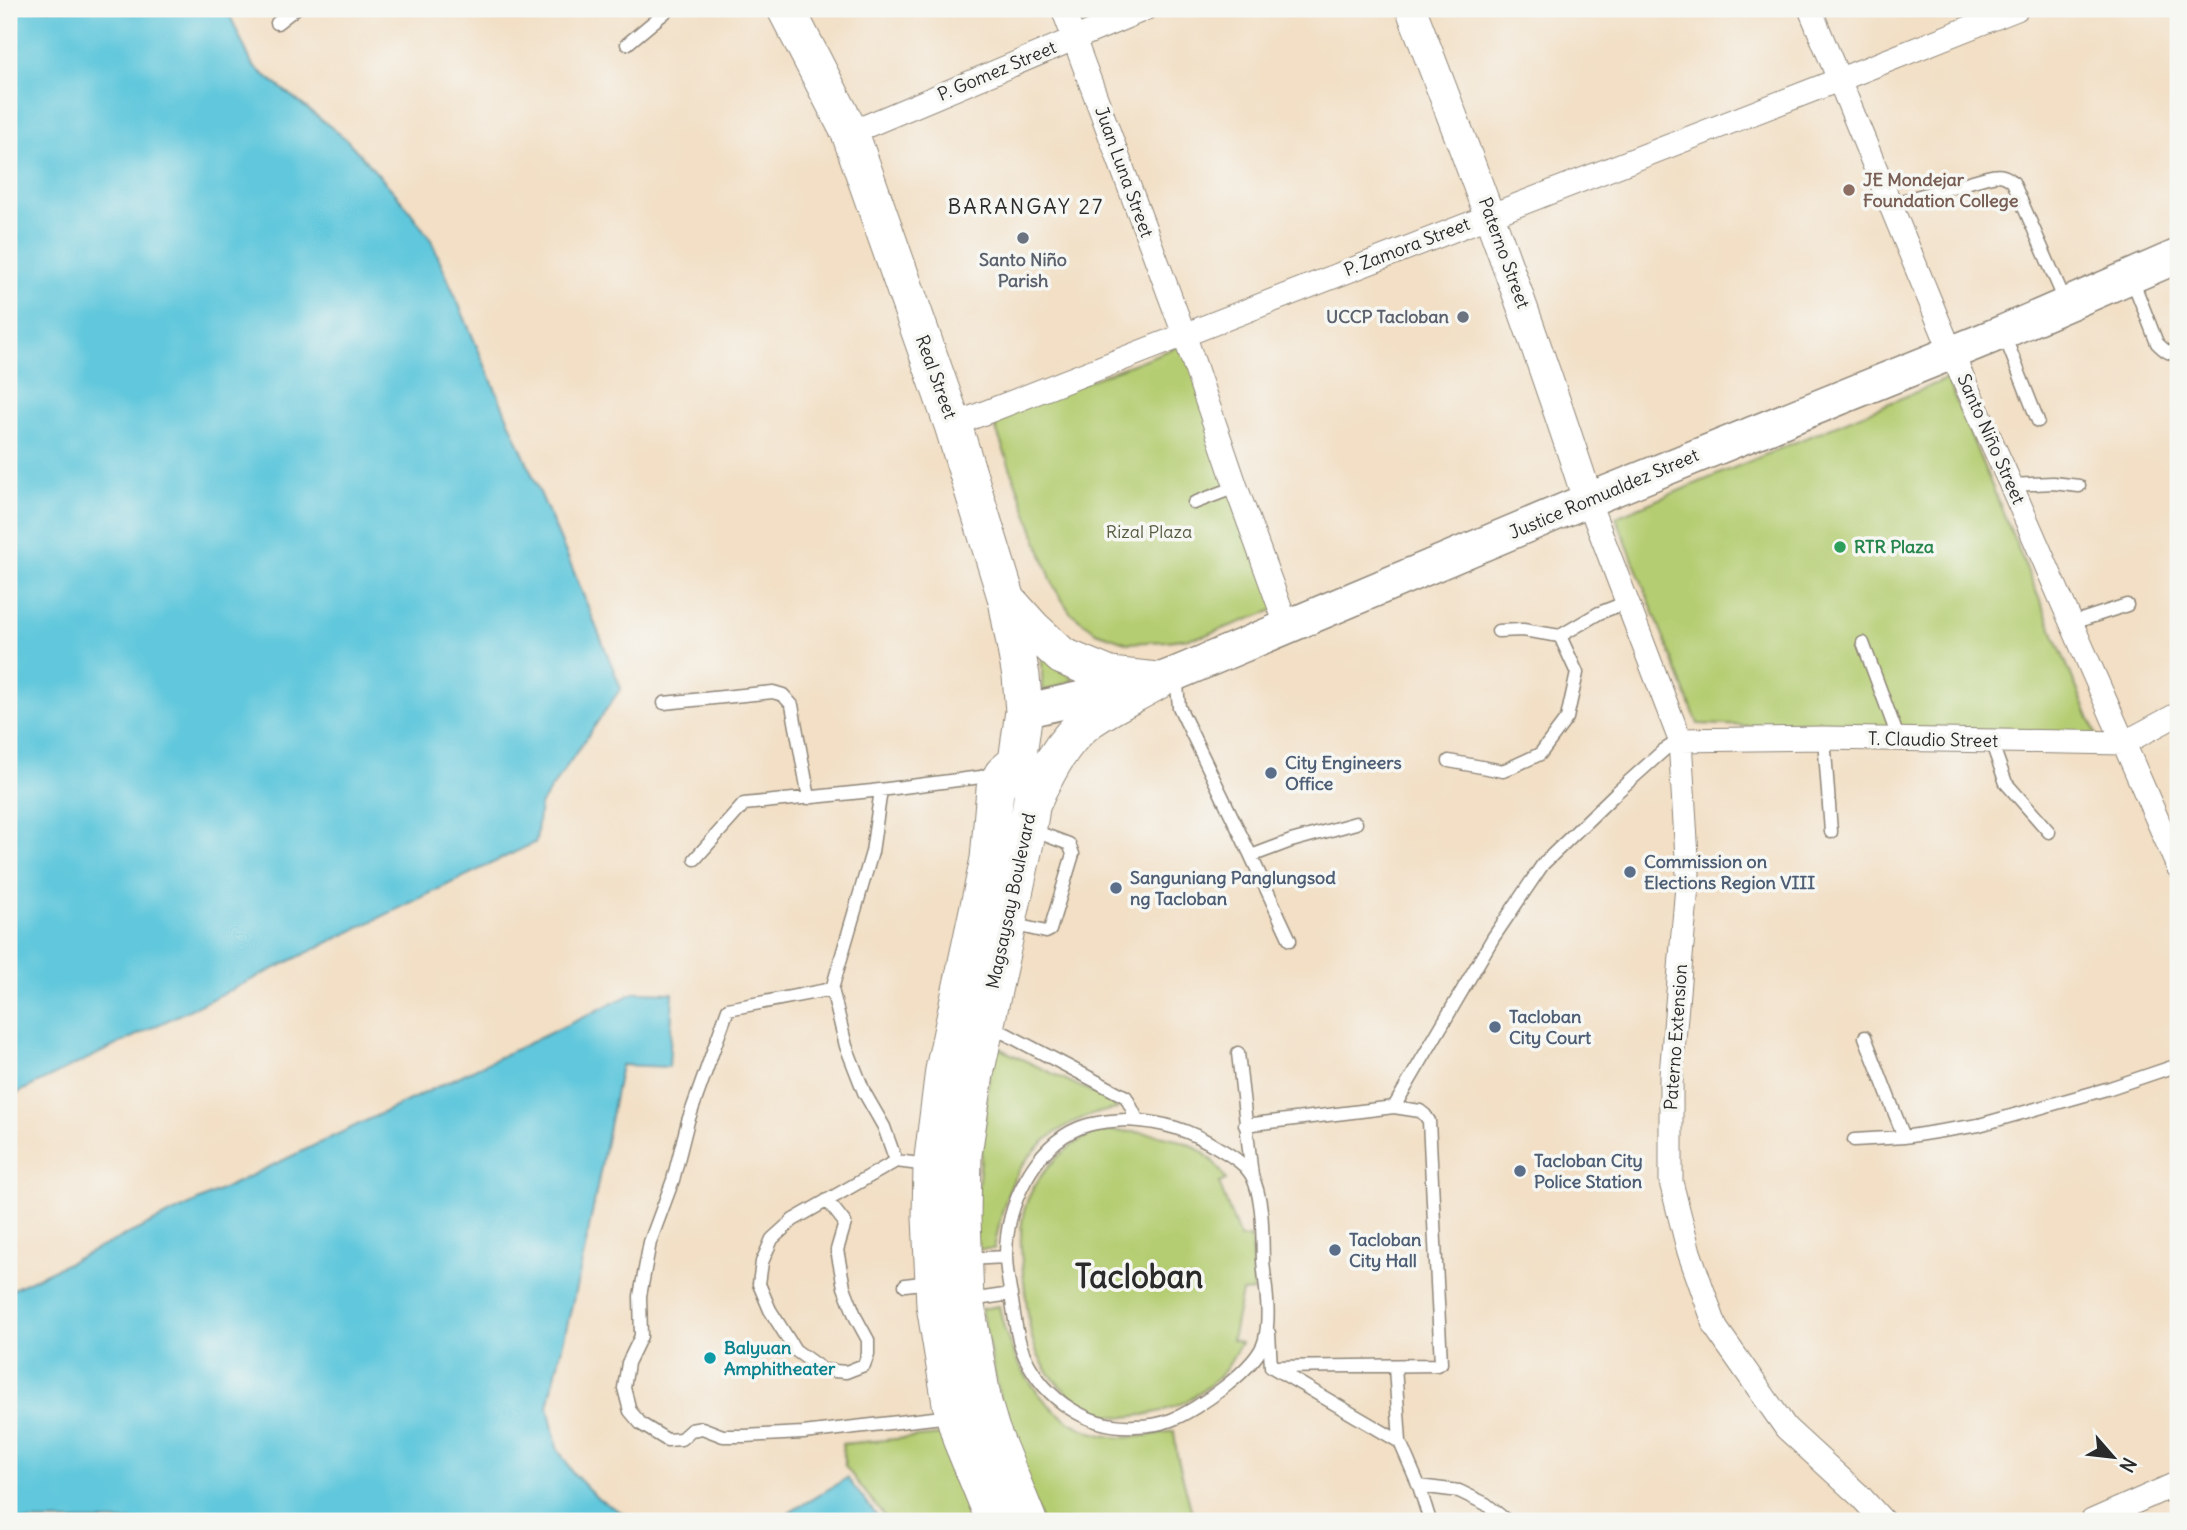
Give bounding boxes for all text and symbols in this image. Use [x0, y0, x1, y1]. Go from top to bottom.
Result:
street label: P. Gomez Street [934, 35, 1060, 106]
street label: Juan Luna Street [1090, 103, 1159, 240]
place label: JE Mondejar Foundation College [1863, 168, 2019, 212]
marker: JE Mondejar Foundation College [1841, 182, 1857, 198]
district label: BARANGAY 27 [948, 193, 1104, 220]
street label: Paterno Street [1474, 194, 1535, 311]
street label: P. Zamora Street [1341, 212, 1473, 281]
marker: Santo Niño Parish [1015, 230, 1031, 246]
place label: Santo Niño Parish [979, 248, 1067, 292]
place label: UCCP Tacloban [1326, 305, 1450, 328]
marker: UCCP Tacloban [1455, 309, 1471, 325]
street label: Real Street [911, 332, 962, 422]
street label: Santo Niño Street [1952, 370, 2030, 508]
street label: Justice Romualdez Street [1506, 443, 1702, 544]
park label: Rizal Plaza [1106, 520, 1192, 543]
place label: RTR Plaza [1854, 535, 1934, 558]
marker: RTR Plaza [1832, 539, 1848, 555]
street label: T. Claudio Street [1868, 727, 1998, 752]
place label: City Engineers Office [1285, 751, 1402, 795]
marker: City Engineers Office [1263, 765, 1279, 781]
street label: Magsaysay Boulevard [981, 811, 1040, 991]
place label: Commission on Elections Region VIII [1644, 850, 1815, 894]
marker: Commission on Elections Region VIII [1622, 864, 1638, 880]
place label: Sanguniang Panglungsod ng Tacloban [1130, 866, 1336, 910]
marker: Sanguniang Panglungsod ng Tacloban [1108, 880, 1124, 896]
street label: Paterno Extension [1659, 963, 1692, 1111]
place label: Tacloban City Court [1509, 1005, 1592, 1049]
marker: Tacloban City Court [1487, 1019, 1503, 1035]
place label: Tacloban City Police Station [1534, 1149, 1643, 1193]
marker: Tacloban City Police Station [1512, 1163, 1528, 1179]
place label: Tacloban City Hall [1349, 1228, 1422, 1272]
marker: Tacloban City Hall [1327, 1242, 1343, 1258]
district label: Tacloban [1075, 1256, 1203, 1297]
place label: Balyuan Amphitheater [724, 1336, 836, 1380]
marker: Balyuan Amphitheater [702, 1350, 718, 1366]
north arrow [2078, 1422, 2148, 1492]
text: N [2114, 1454, 2142, 1476]

